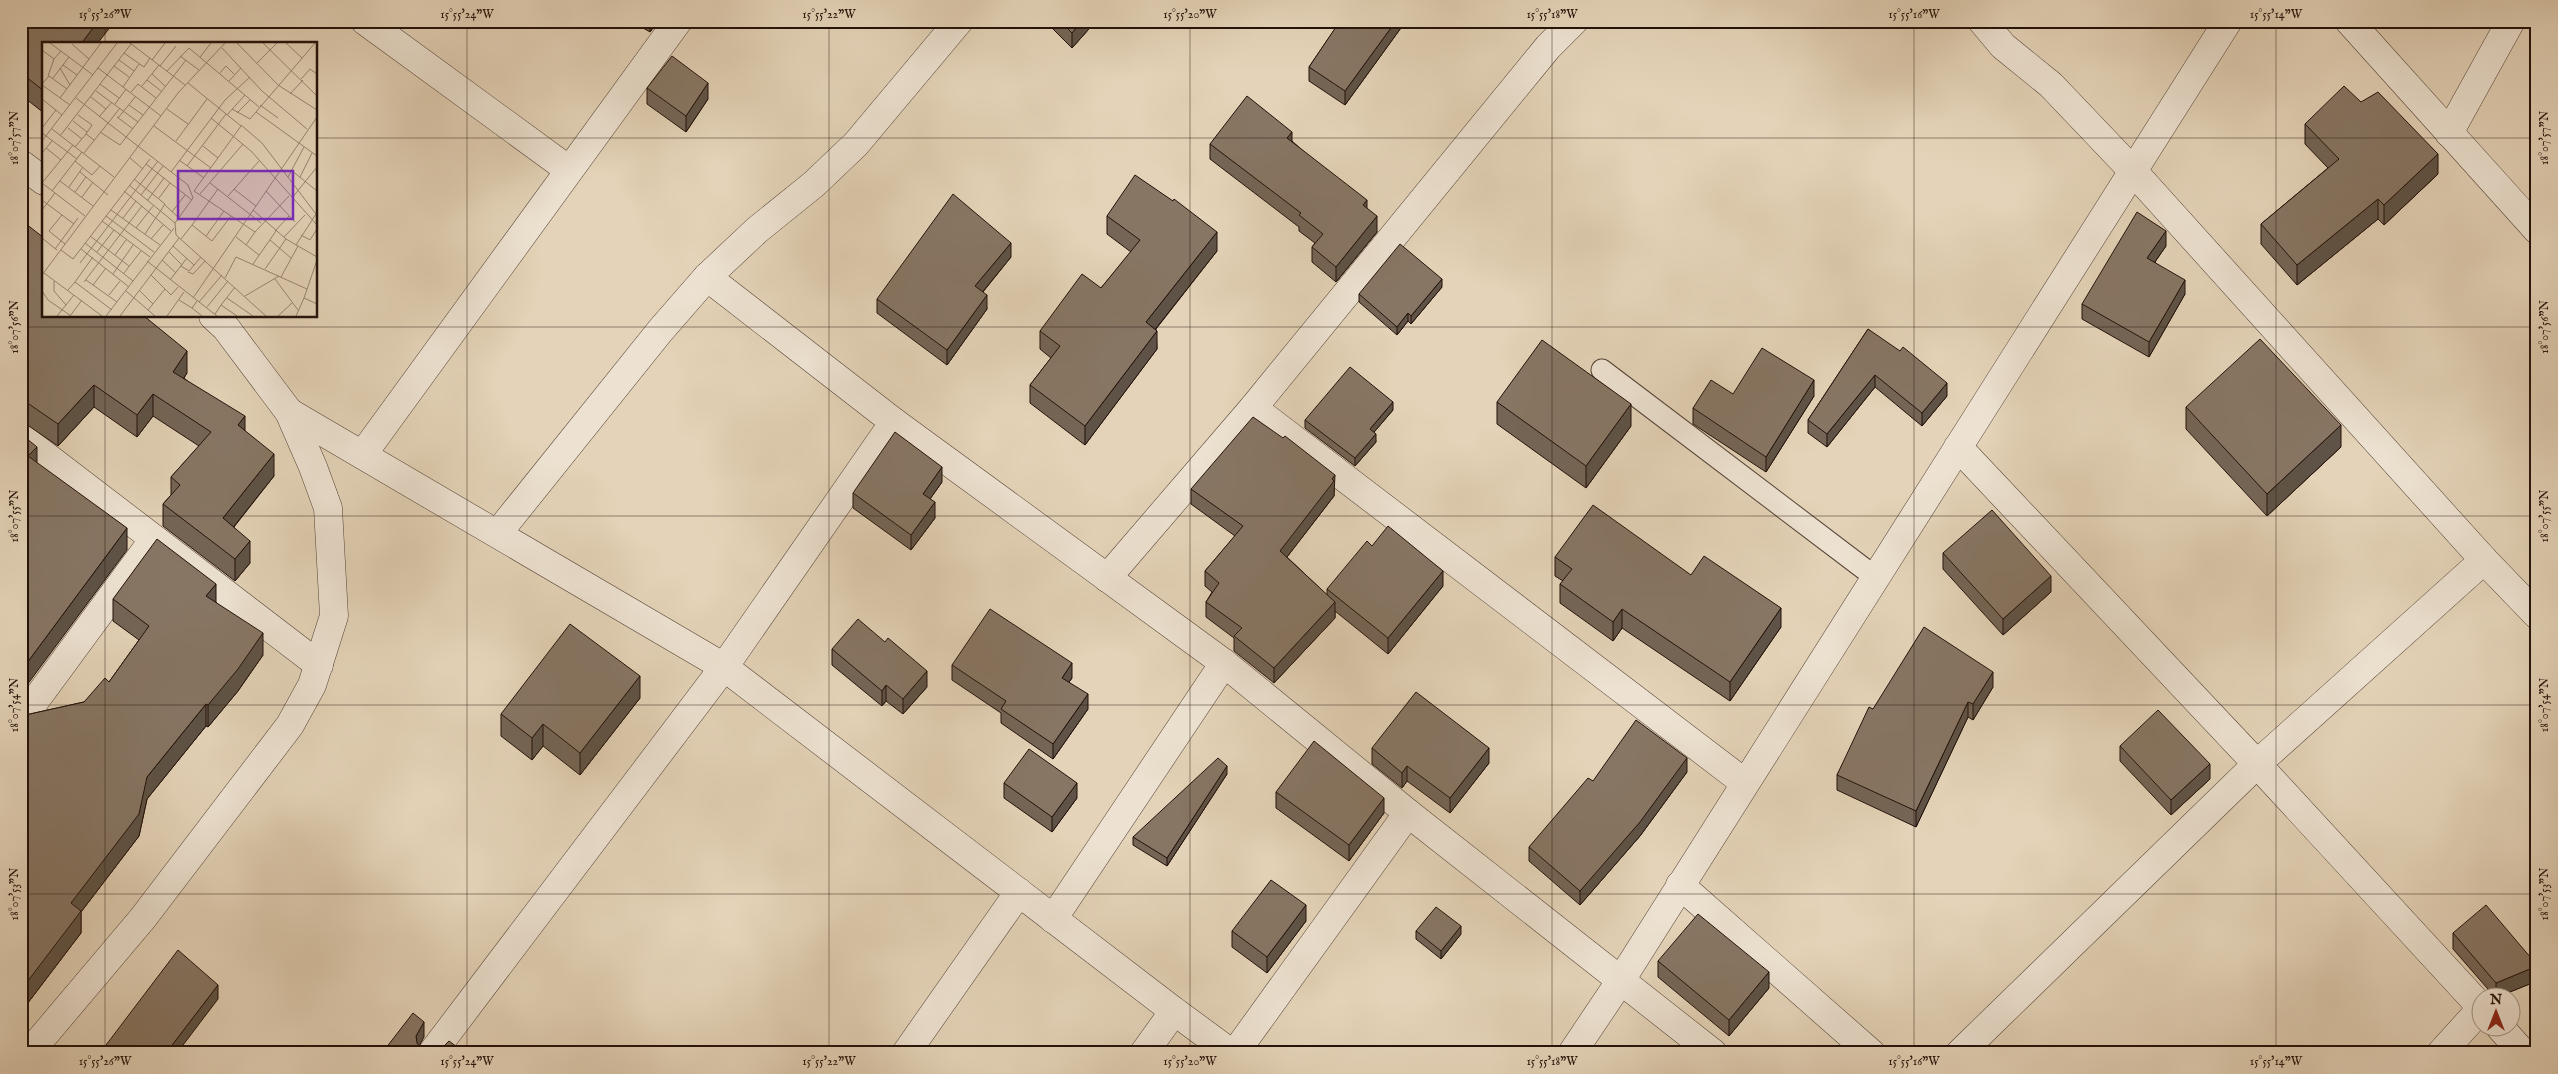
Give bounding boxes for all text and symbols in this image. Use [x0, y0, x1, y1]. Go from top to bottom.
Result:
text: 15°55'26"W [79, 7, 132, 22]
text: 15°55'24"W [440, 7, 494, 22]
text: 15°55'22"W [802, 7, 856, 22]
text: 15°55'20"W [1163, 7, 1217, 22]
text: 15°55'18"W [1526, 7, 1578, 22]
text: 15°55'16"W [1888, 7, 1940, 22]
text: 15°55'14"W [2250, 7, 2303, 22]
inset map [42, 42, 318, 318]
text: 18°07'57"N [7, 110, 22, 165]
text: 18°07'57"N [2537, 110, 2552, 165]
text: 18°07'56"N [7, 300, 22, 354]
text: 18°07'56"N [2537, 300, 2552, 354]
text: 18°07'55"N [7, 489, 22, 542]
text: 18°07'55"N [2537, 489, 2552, 542]
text: 18°07'54"N [7, 677, 22, 732]
text: 18°07'54"N [2537, 677, 2552, 732]
text: 18°07'53"N [7, 867, 22, 920]
text: 18°07'53"N [2537, 867, 2552, 920]
north arrow [2470, 986, 2520, 1036]
text: N [2489, 991, 2502, 1009]
text: 15°55'26"W [79, 1054, 132, 1069]
text: 15°55'24"W [440, 1054, 494, 1069]
text: 15°55'22"W [802, 1054, 856, 1069]
text: 15°55'20"W [1163, 1054, 1217, 1069]
text: 15°55'18"W [1526, 1054, 1578, 1069]
text: 15°55'16"W [1888, 1054, 1940, 1069]
text: 15°55'14"W [2250, 1054, 2303, 1069]

